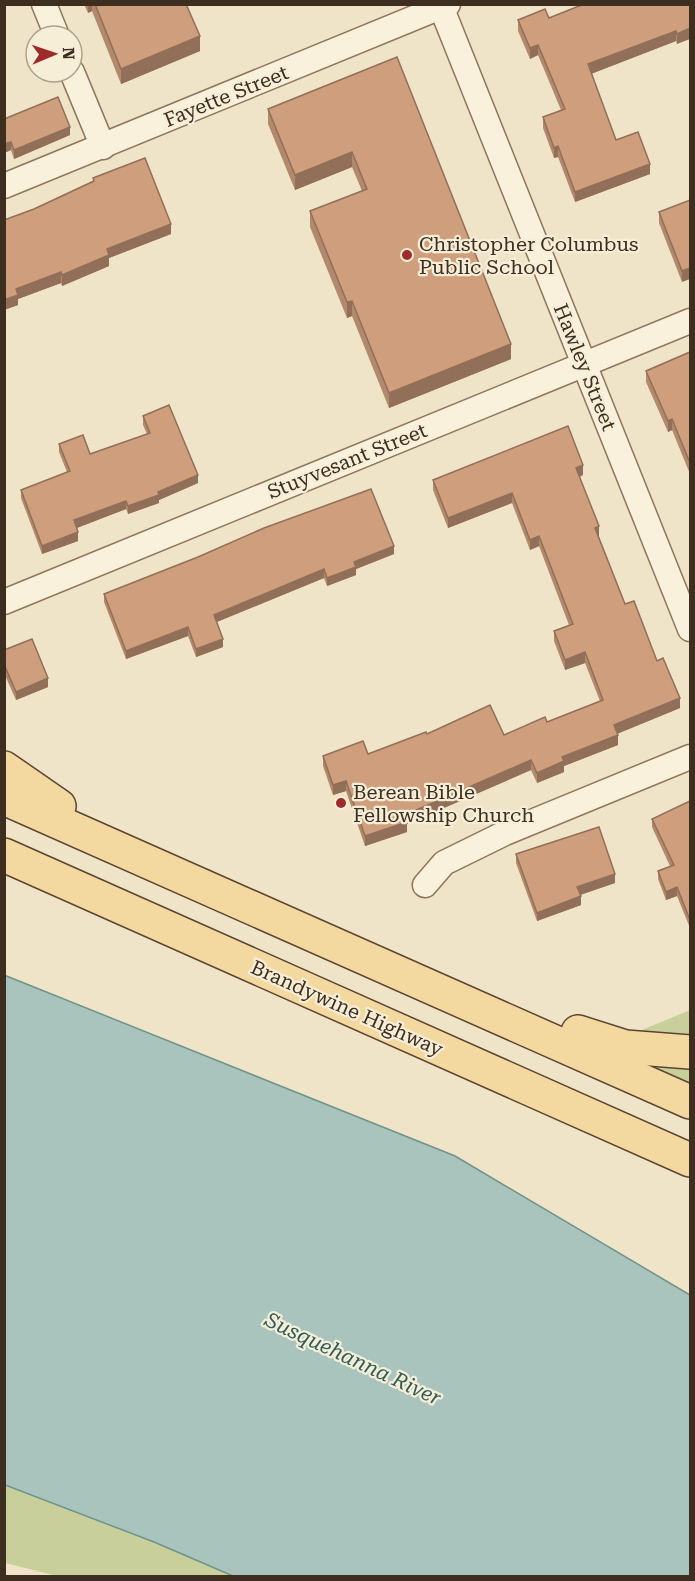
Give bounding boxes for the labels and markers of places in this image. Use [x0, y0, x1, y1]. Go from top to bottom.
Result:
place label: Christopher Columbus Public School [419, 232, 638, 279]
marker: Christopher Columbus Public School [400, 248, 414, 262]
place label: Berean Bible Fellowship Church [353, 780, 534, 827]
marker: Berean Bible Fellowship Church [334, 796, 348, 810]

